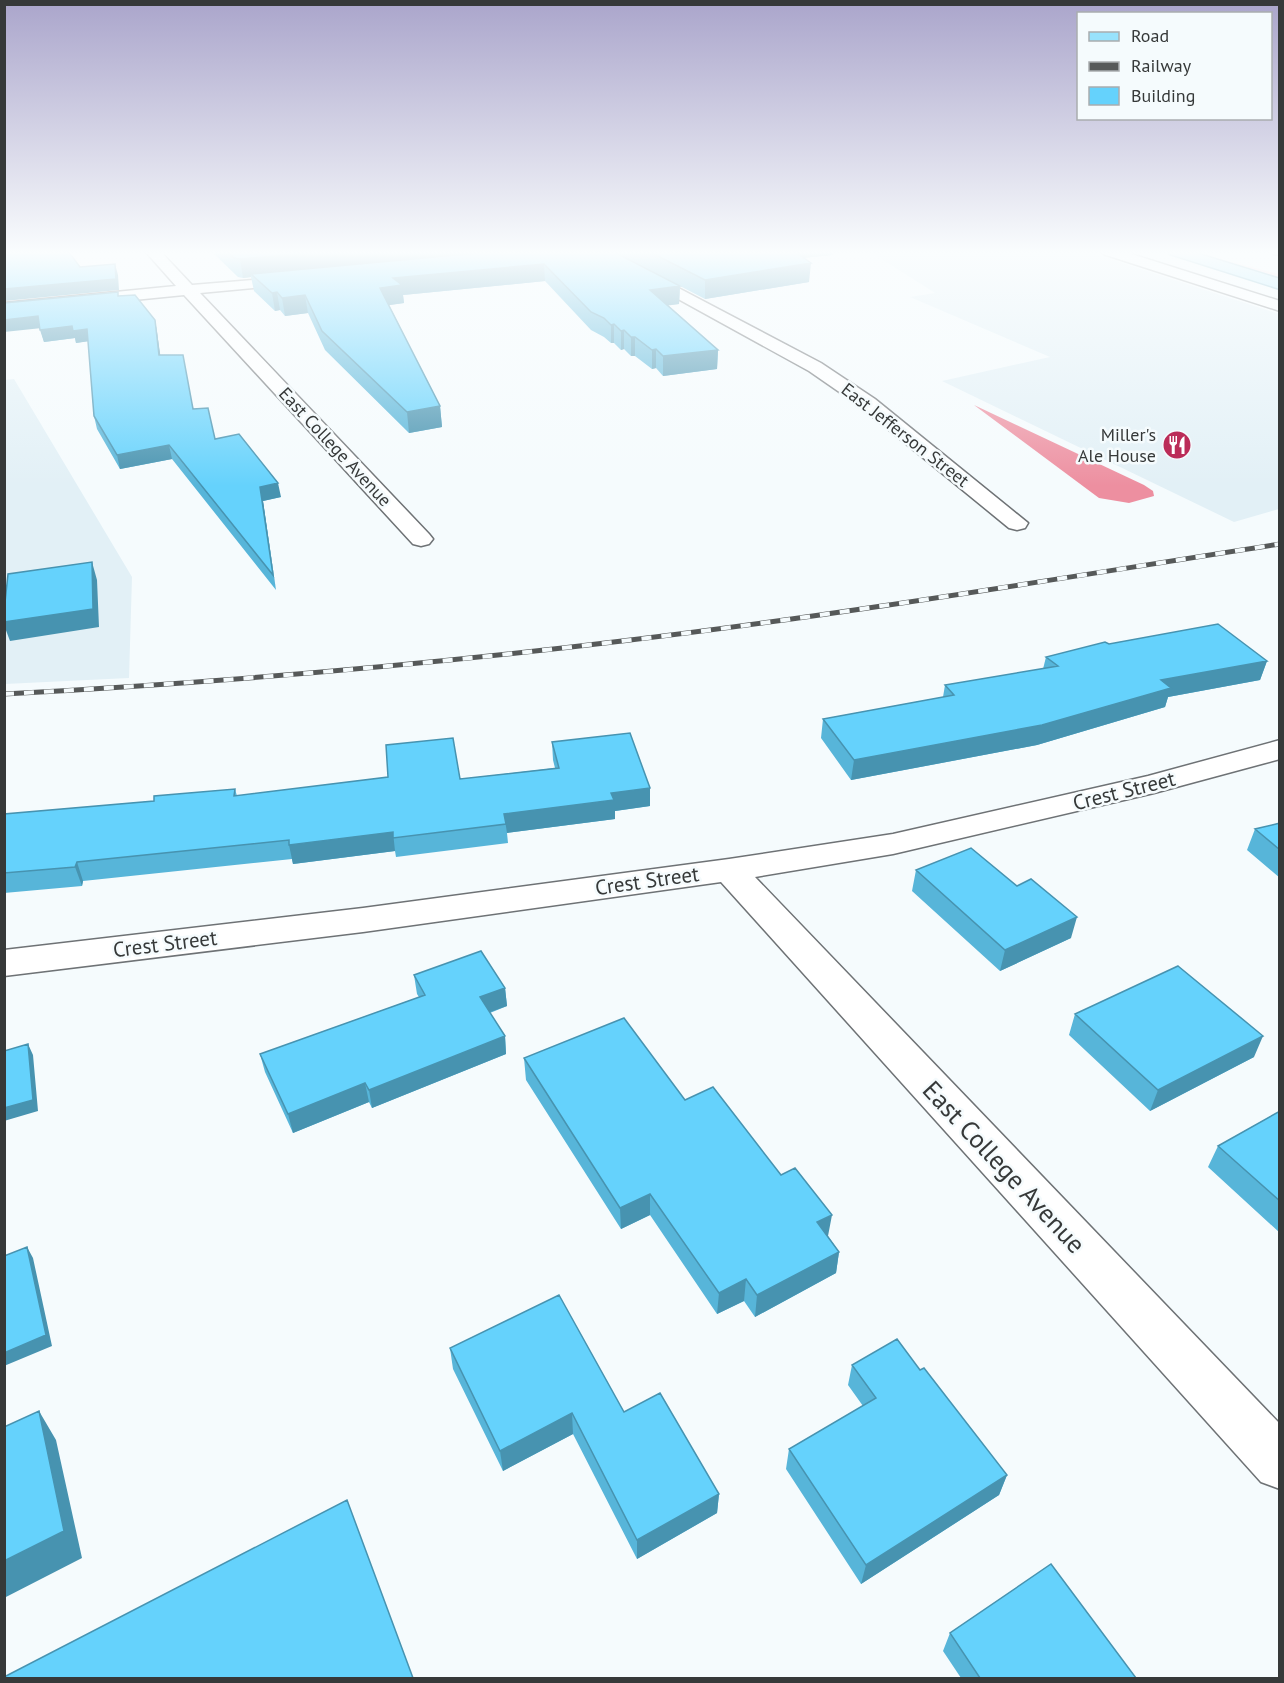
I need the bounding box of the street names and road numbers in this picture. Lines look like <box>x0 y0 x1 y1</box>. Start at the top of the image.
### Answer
street label: East Jefferson Street <box>837 378 974 492</box>
street label: East College Avenue <box>274 382 397 511</box>
street label: Crest Street <box>1070 765 1178 816</box>
street label: Crest Street <box>593 860 701 901</box>
street label: Crest Street <box>111 924 219 963</box>
street label: East College Avenue <box>916 1073 1093 1260</box>

